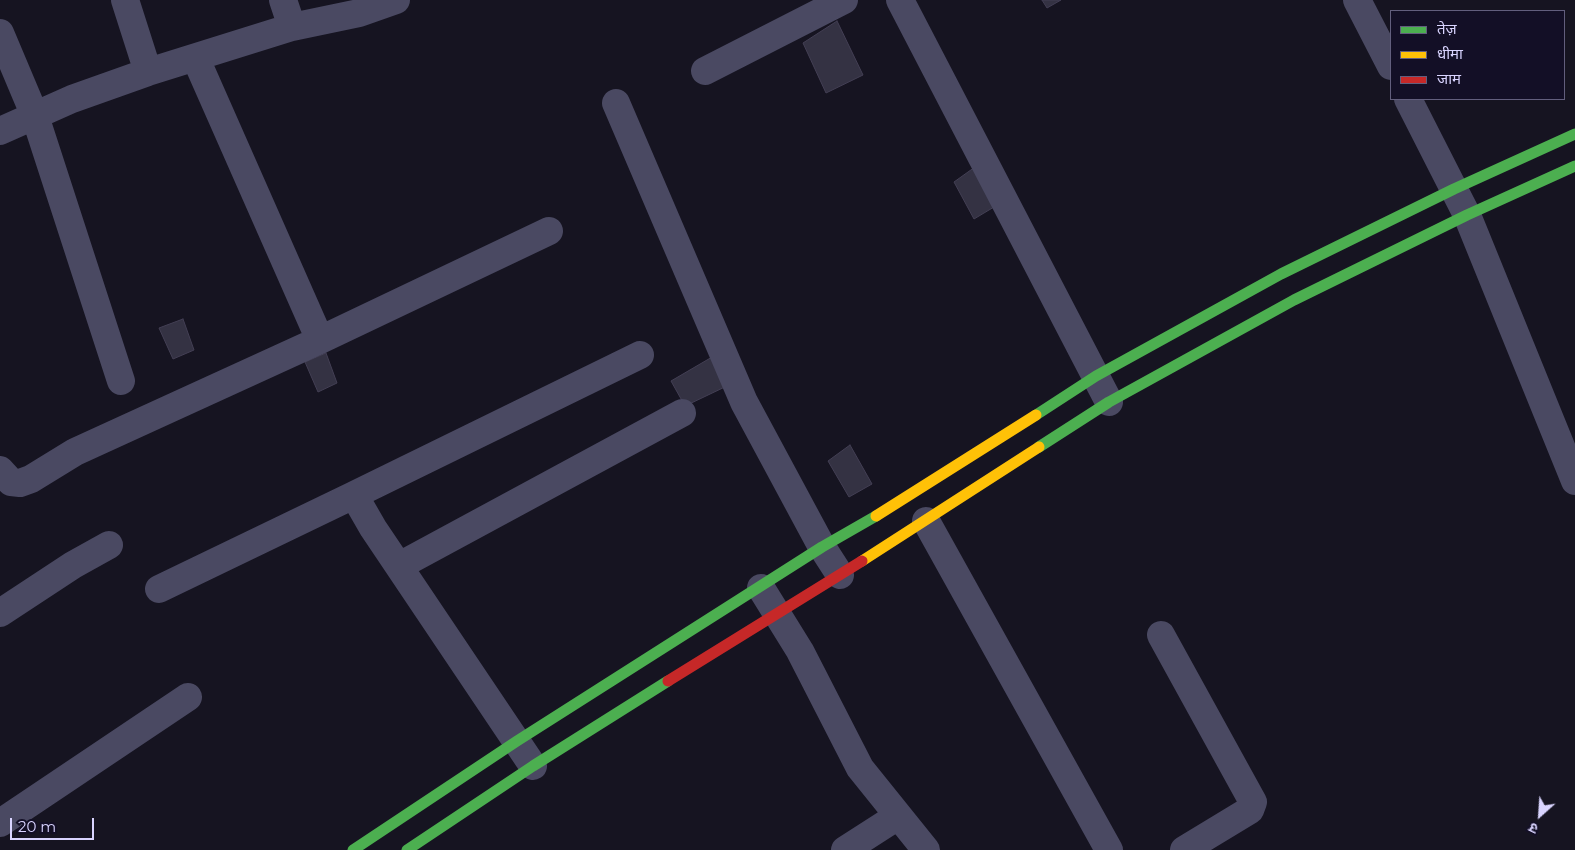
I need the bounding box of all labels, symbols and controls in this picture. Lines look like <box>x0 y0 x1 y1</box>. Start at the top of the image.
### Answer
legend <box>1390 10 1565 100</box>
text: तेज़ <box>1437 19 1457 38</box>
text: धीमा <box>1437 44 1463 63</box>
text: जाम <box>1437 69 1461 88</box>
north arrow <box>1515 790 1565 840</box>
scale bar <box>12 808 96 840</box>
text: 20 m <box>18 817 56 836</box>
text: उ <box>1526 819 1541 838</box>

